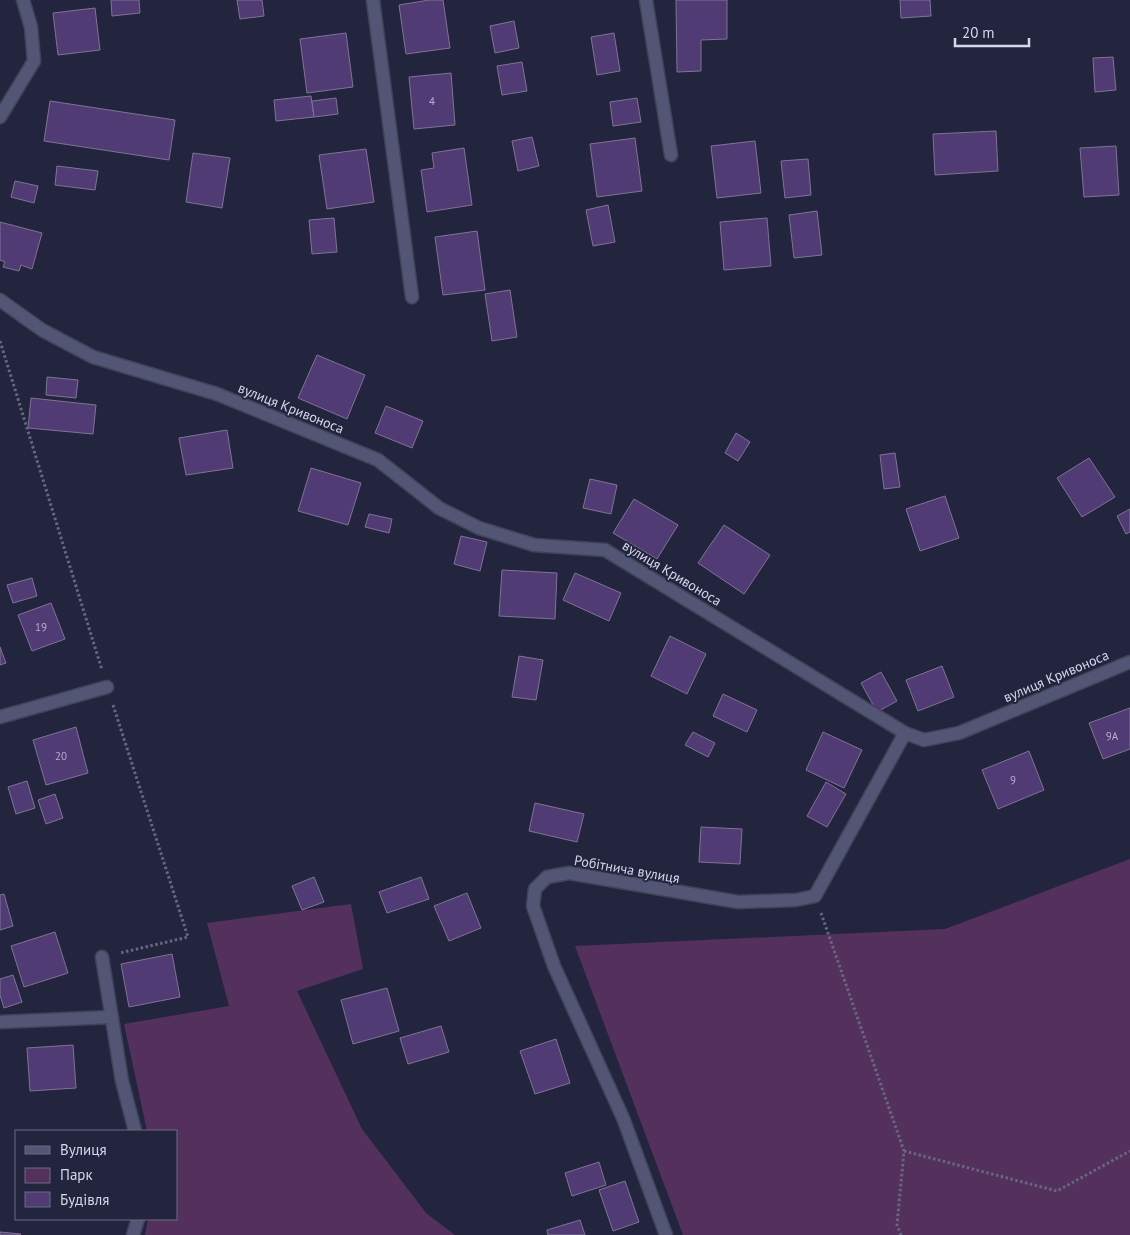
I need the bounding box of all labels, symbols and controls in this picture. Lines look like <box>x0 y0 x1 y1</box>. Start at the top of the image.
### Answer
scale bar <box>955 15 1029 47</box>
text: 20 m <box>962 23 995 42</box>
house number: 4 <box>429 94 435 108</box>
street label: вулиця Кривоноса <box>235 379 347 437</box>
street label: вулиця Кривоноса <box>619 536 725 610</box>
house number: 19 <box>35 620 47 634</box>
street label: вулиця Кривоноса <box>1001 646 1111 706</box>
house number: 9А <box>1106 729 1119 743</box>
house number: 20 <box>55 749 67 763</box>
house number: 9 <box>1010 773 1016 787</box>
street label: Робітнича вулиця <box>573 851 681 887</box>
legend <box>15 1130 178 1220</box>
text: Вулиця <box>60 1140 107 1159</box>
text: Парк <box>60 1165 93 1184</box>
text: Будівля <box>60 1190 109 1209</box>

